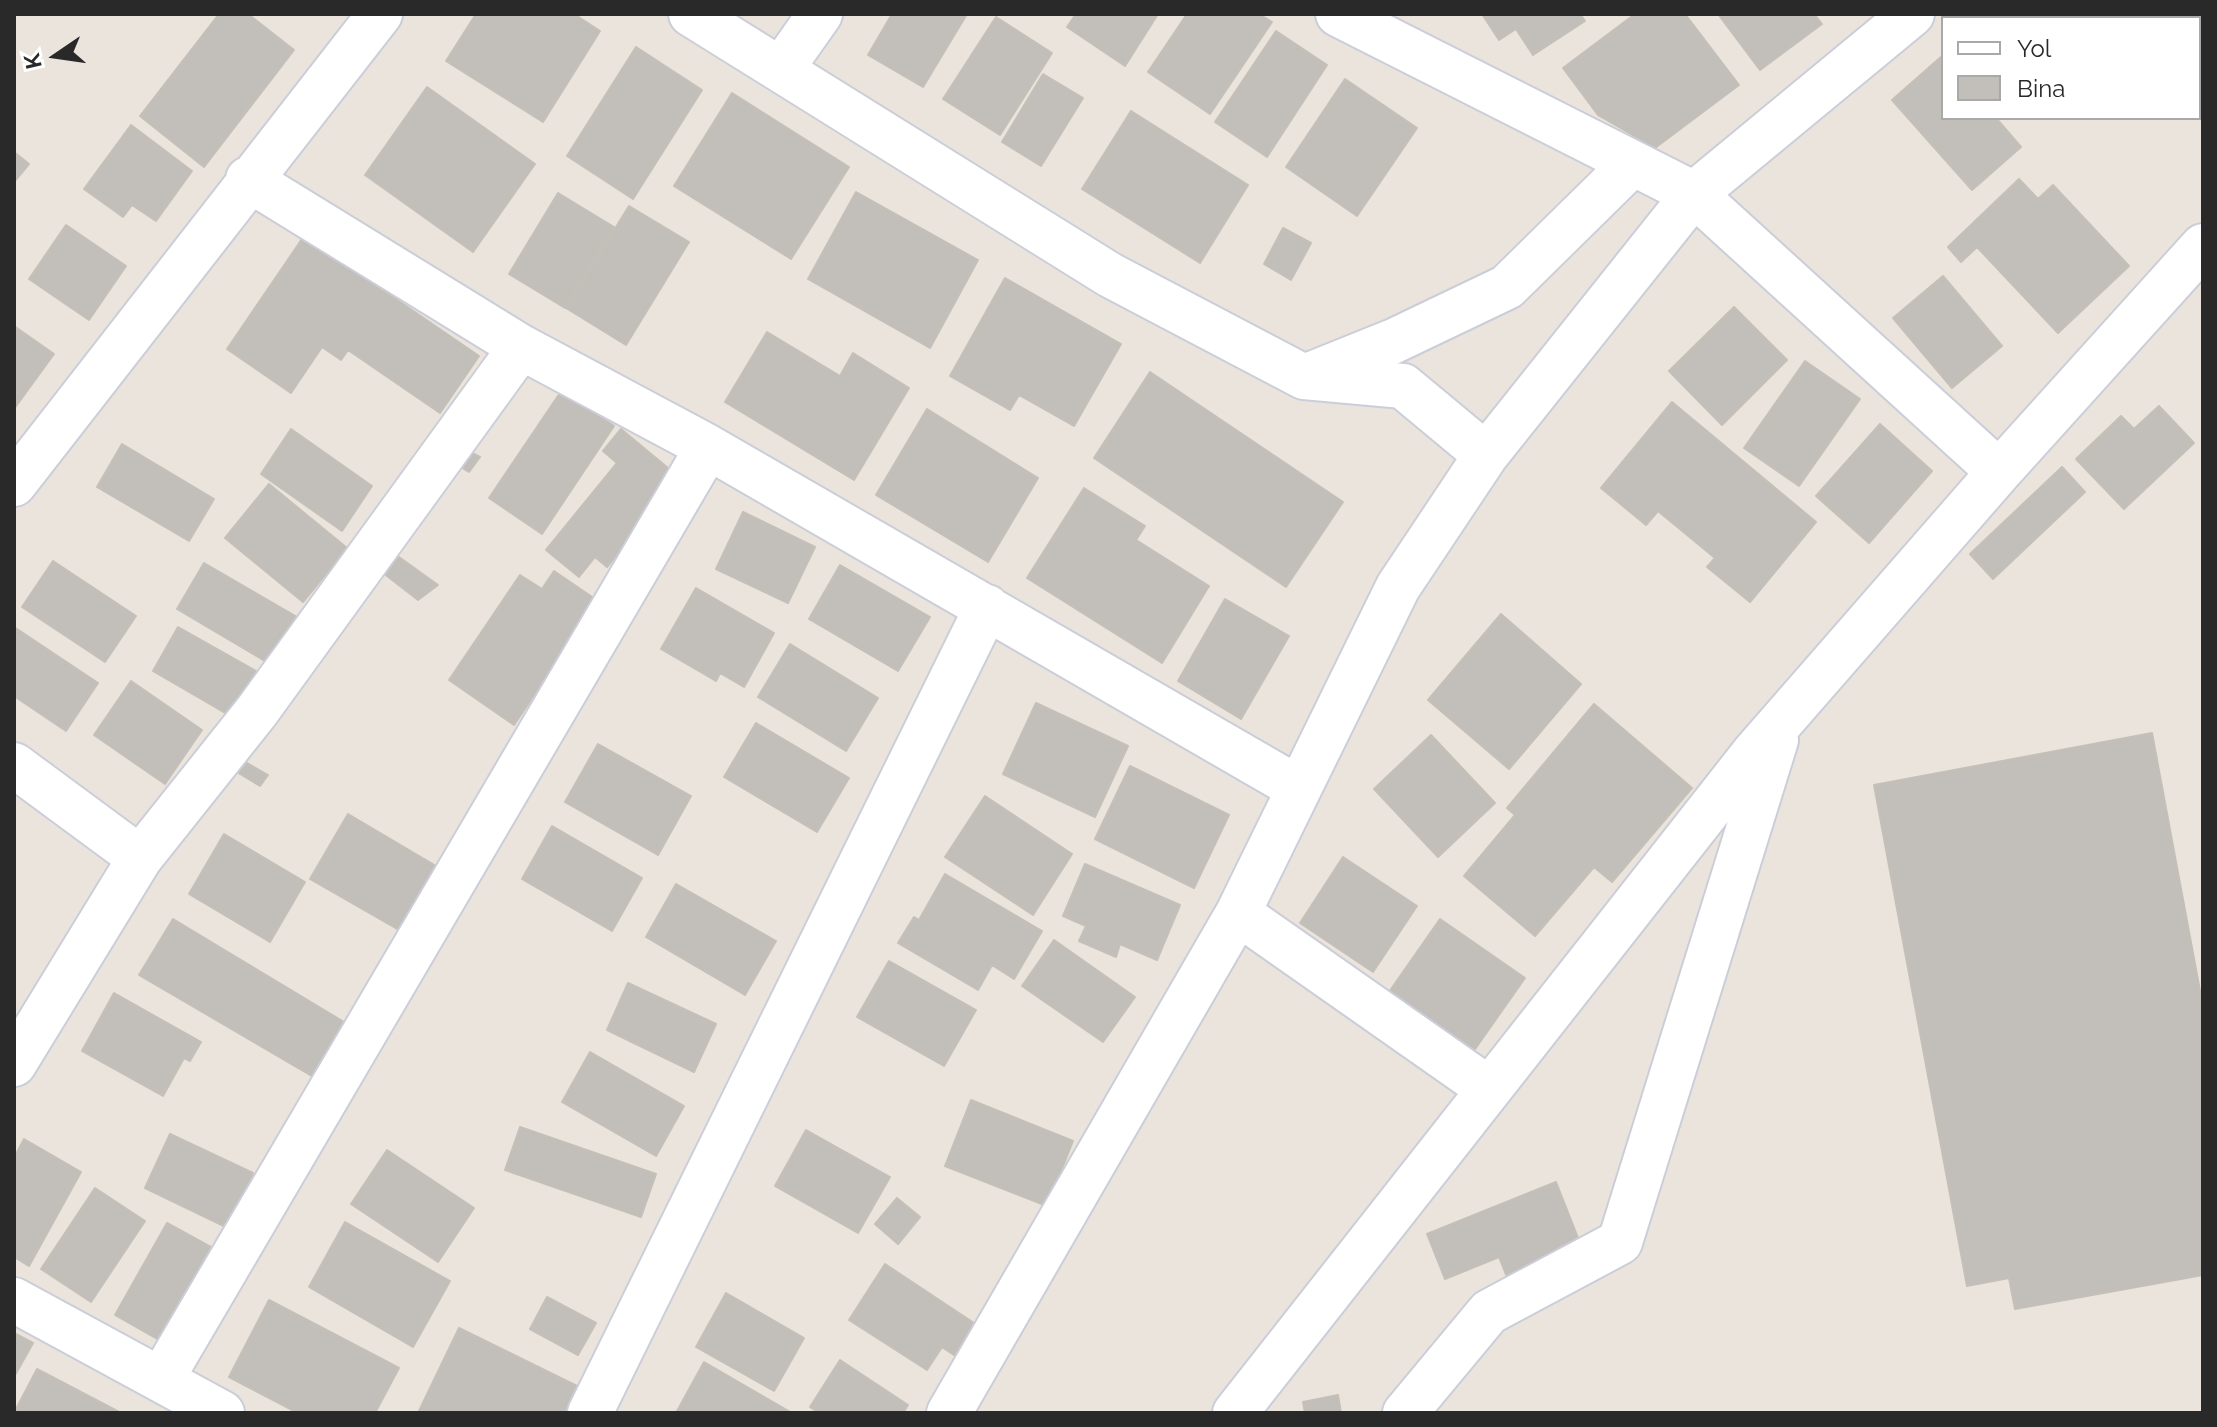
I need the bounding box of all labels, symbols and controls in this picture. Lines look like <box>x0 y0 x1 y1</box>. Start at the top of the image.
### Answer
north arrow <box>16 16 96 96</box>
legend <box>1941 16 2201 120</box>
text: Yol <box>2017 34 2051 63</box>
text: K <box>18 51 47 71</box>
text: Bina <box>2017 74 2065 103</box>

